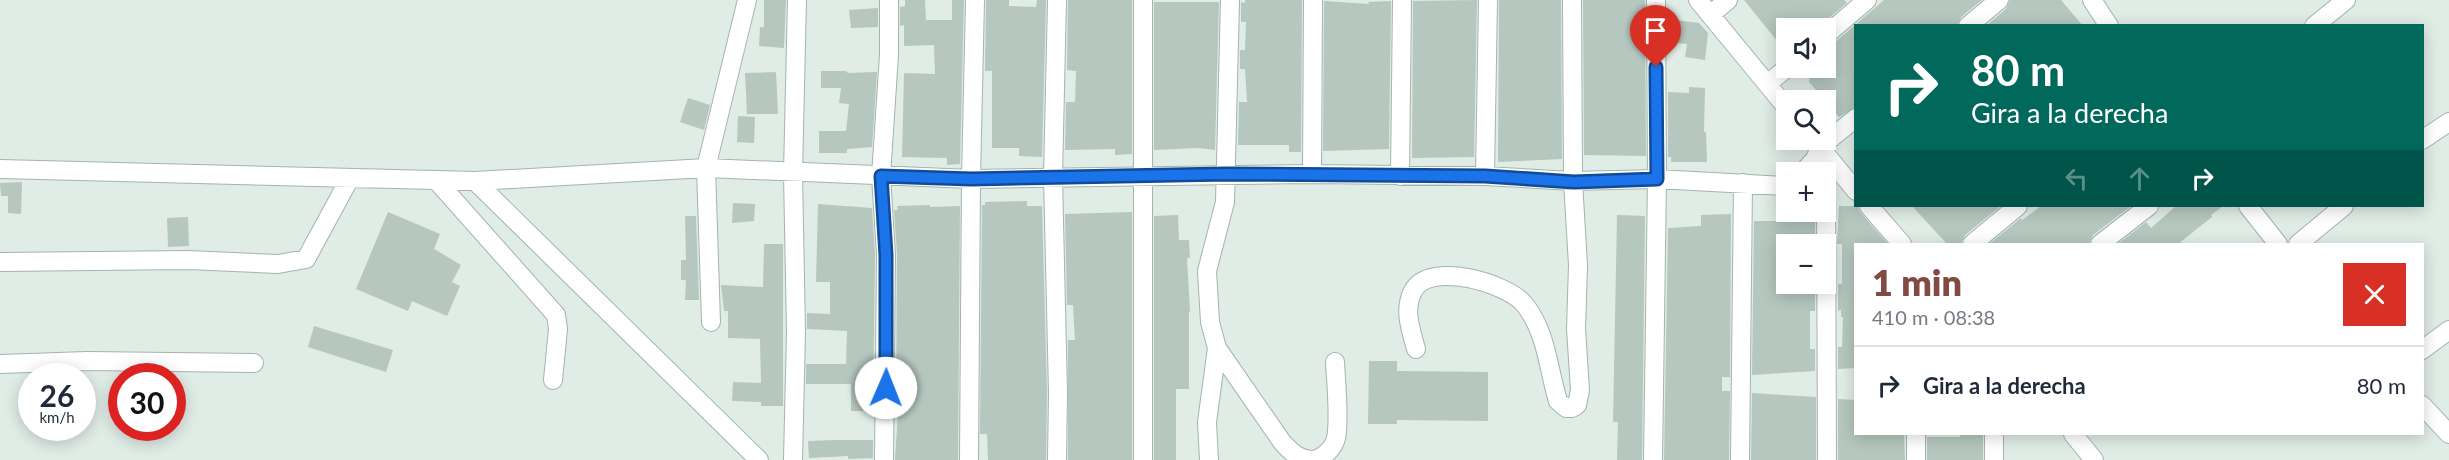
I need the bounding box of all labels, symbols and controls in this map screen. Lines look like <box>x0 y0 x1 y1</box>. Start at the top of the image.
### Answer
pin <box>1630 5 1681 67</box>
icon: arrive <box>1639 14 1672 47</box>
map controls <box>1776 18 1836 294</box>
button: sound <box>1776 18 1836 78</box>
text: 80 m <box>1971 45 2065 95</box>
icon: right <box>1872 48 1950 126</box>
button: search <box>1776 90 1836 150</box>
text: Gira a la derecha <box>1971 96 2168 129</box>
button: + <box>1776 162 1836 222</box>
icon: left <box>2060 162 2093 195</box>
icon: ahead <box>2123 162 2156 195</box>
icon: right <box>2186 162 2219 195</box>
button: − <box>1776 234 1836 294</box>
text: 1 min <box>1872 260 1962 304</box>
button: close <box>2343 263 2406 326</box>
text: 410 m · 08:38 <box>1872 305 1995 329</box>
position arrow <box>854 356 918 420</box>
speed limit sign: 30 <box>108 363 186 441</box>
icon: right <box>1872 369 1905 402</box>
text: Gira a la derecha <box>1923 372 2086 399</box>
text: 80 m <box>2357 372 2406 399</box>
text: 26 <box>40 377 74 413</box>
text: km/h <box>39 408 75 426</box>

